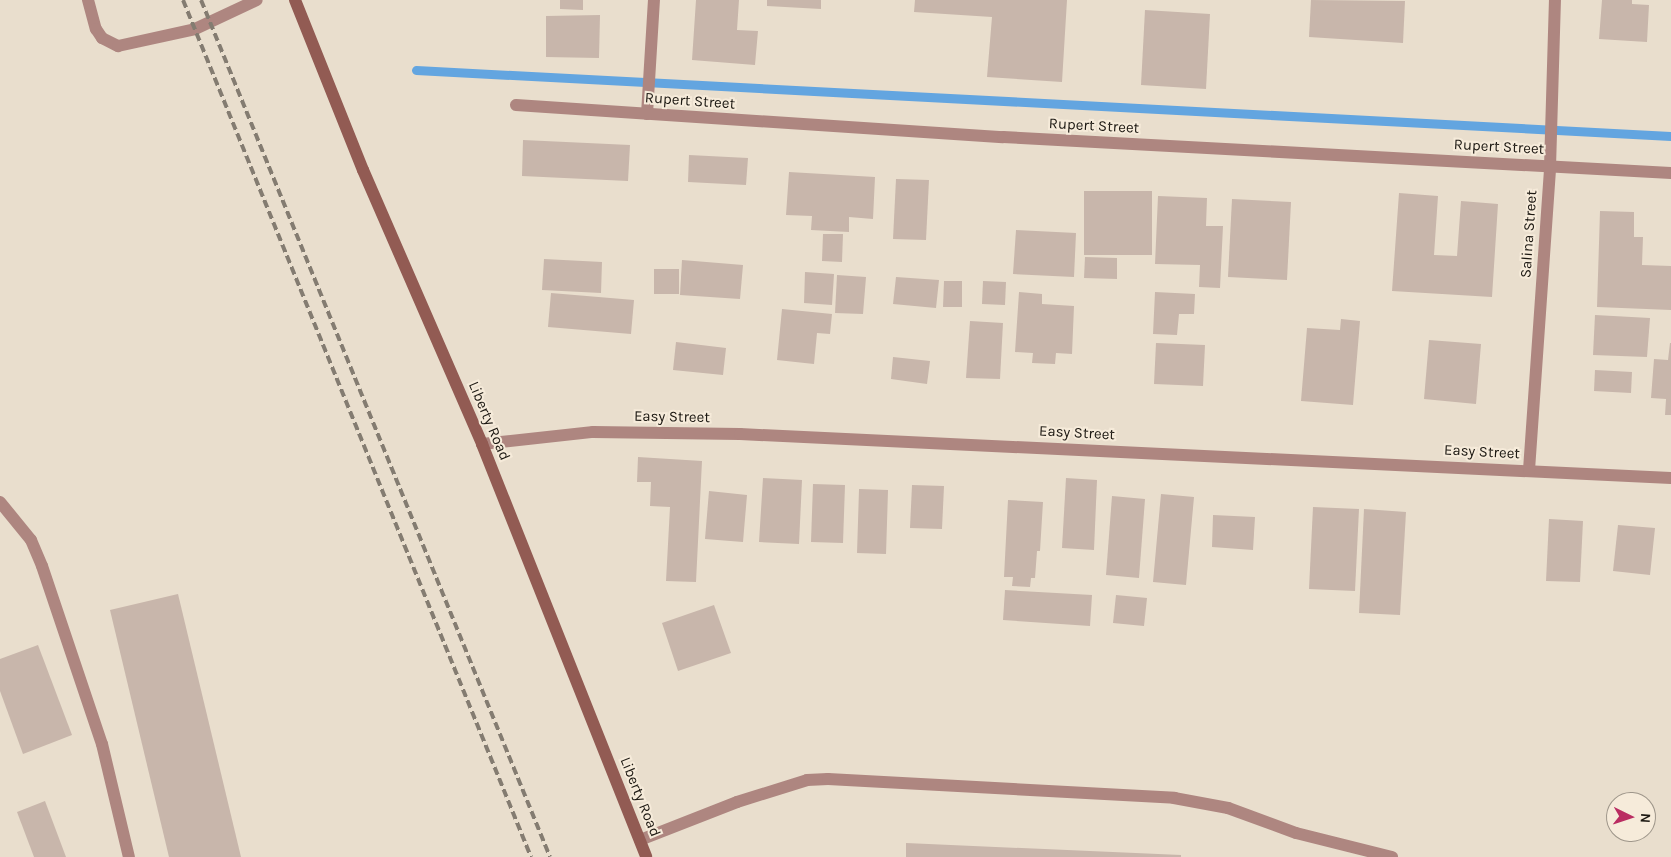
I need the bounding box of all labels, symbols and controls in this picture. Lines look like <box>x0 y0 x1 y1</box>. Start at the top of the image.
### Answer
street label: Rupert Street <box>644 89 736 113</box>
street label: Rupert Street <box>1048 115 1140 137</box>
street label: Rupert Street <box>1453 136 1545 158</box>
street label: Salina Street <box>1517 189 1541 279</box>
street label: Liberty Road <box>464 379 514 463</box>
street label: Easy Street <box>634 407 710 427</box>
street label: Easy Street <box>1039 422 1115 444</box>
street label: Easy Street <box>1444 441 1520 463</box>
street label: Liberty Road <box>616 755 664 839</box>
north arrow <box>1606 792 1656 842</box>
text: N <box>1637 812 1654 824</box>

